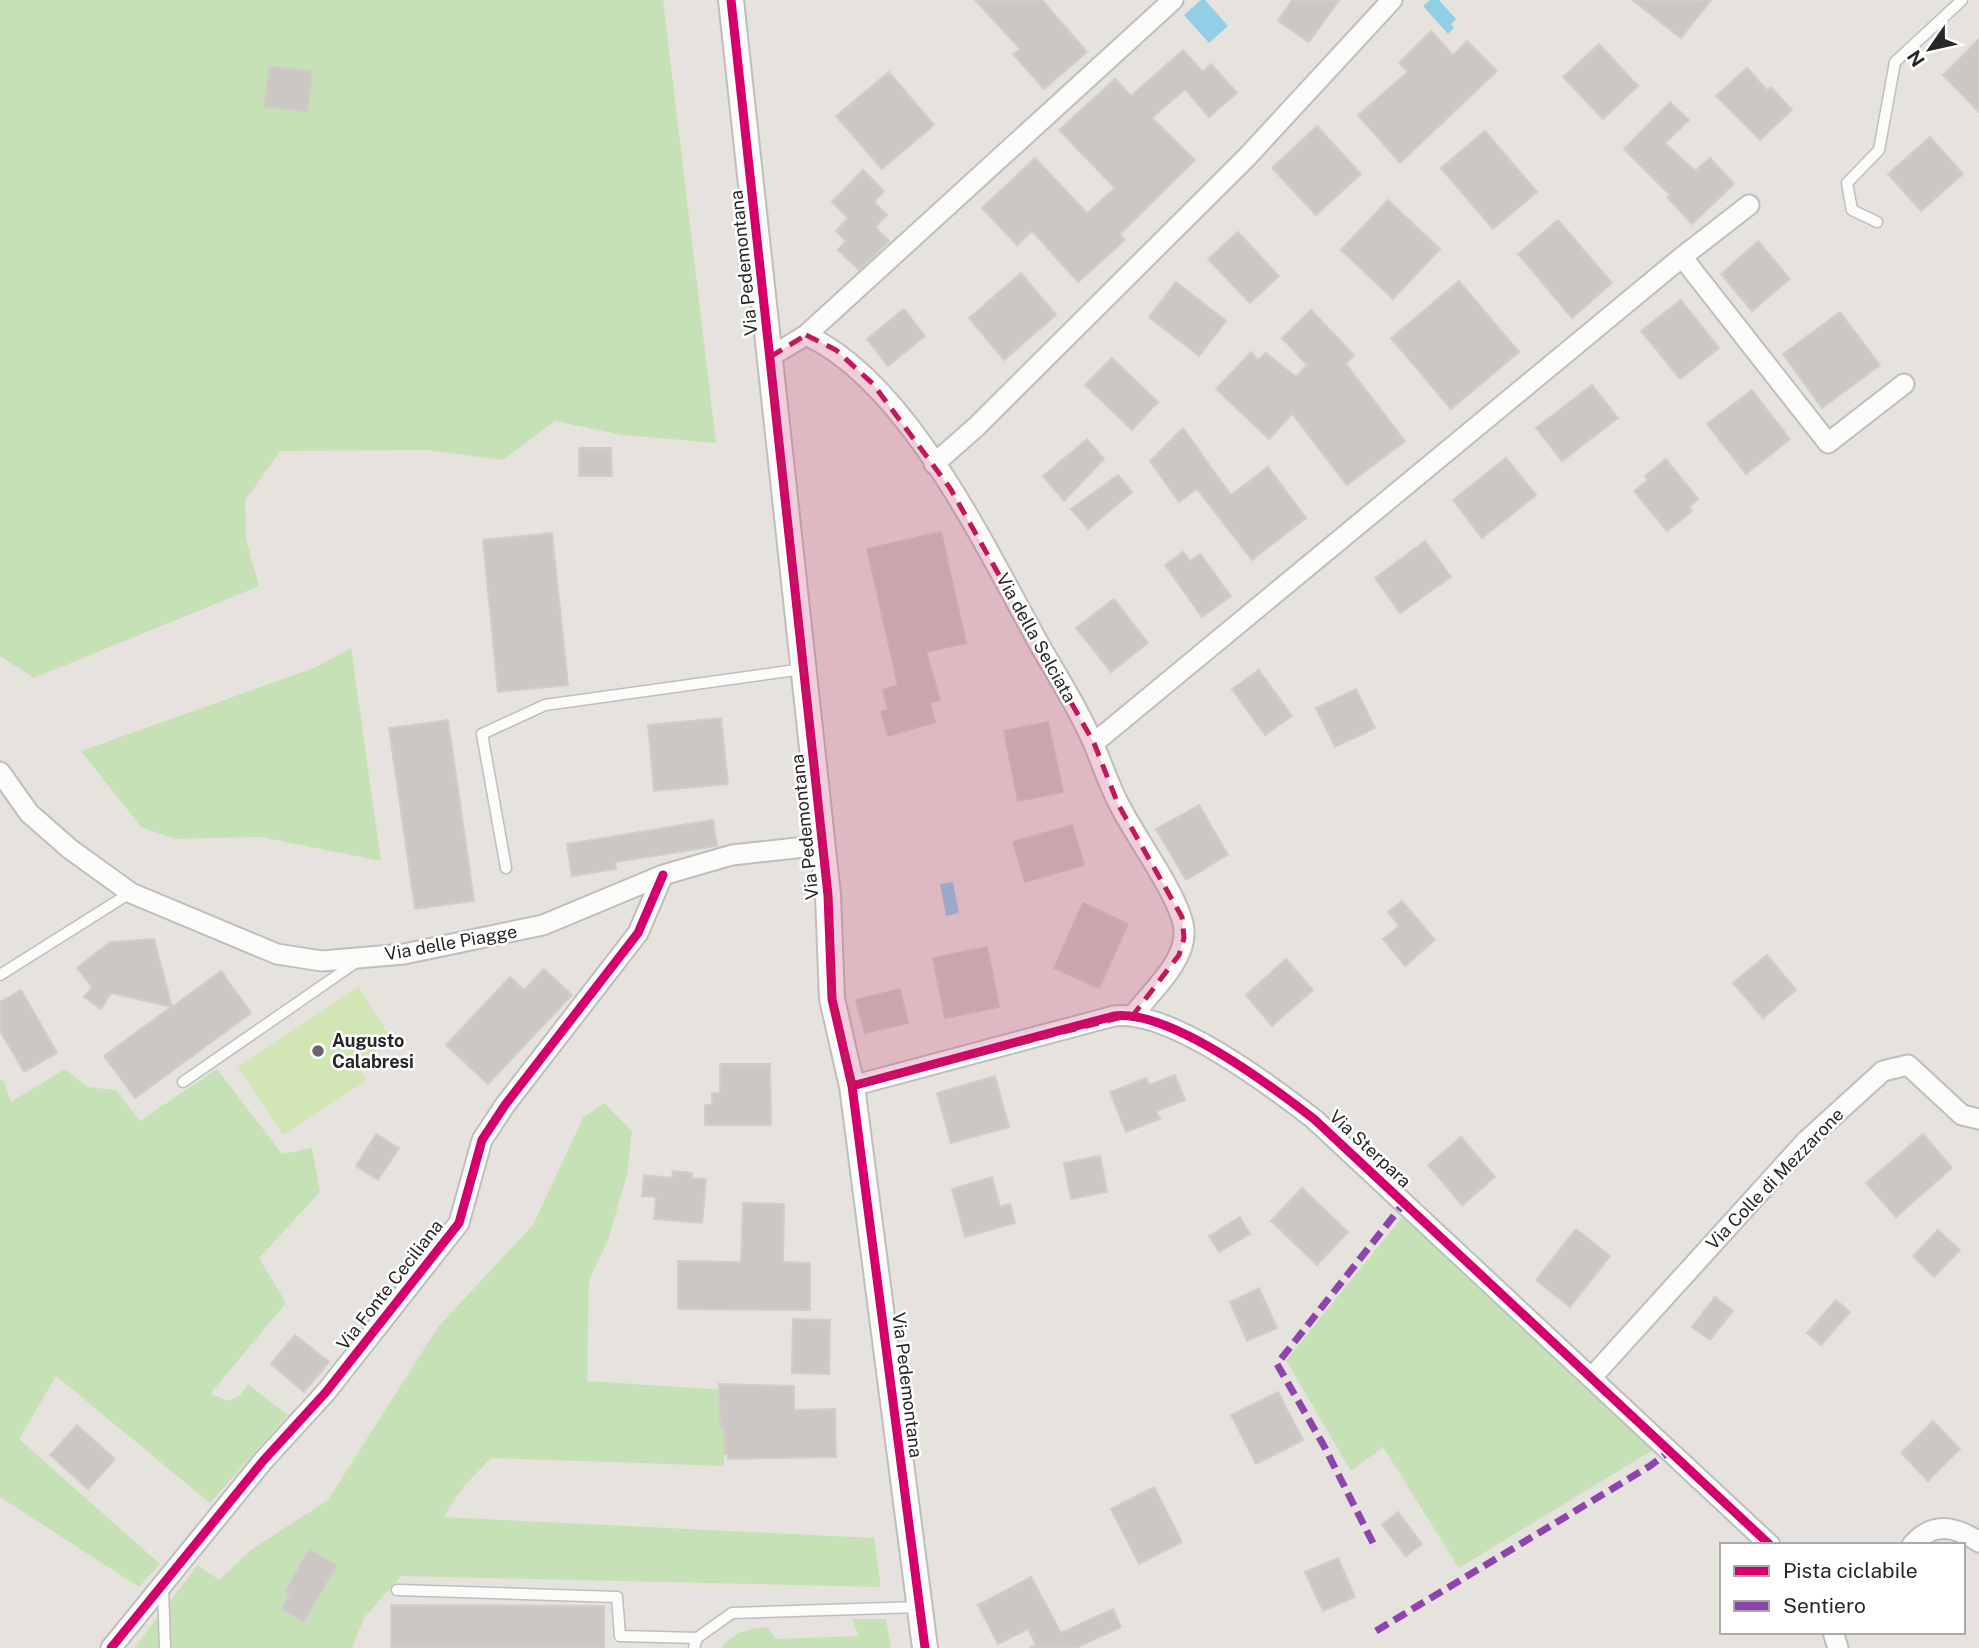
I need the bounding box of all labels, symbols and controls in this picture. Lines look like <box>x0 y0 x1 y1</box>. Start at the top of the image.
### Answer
north arrow <box>1895 14 1965 84</box>
text: N <box>1903 46 1929 71</box>
street label: Via Pedemontana <box>725 189 762 337</box>
street label: Via della Selciata <box>992 570 1081 706</box>
street label: Via Pedemontana <box>786 753 823 901</box>
street label: Via delle Piagge <box>383 921 519 964</box>
place label: Augusto Calabresi <box>332 1030 414 1072</box>
marker: Augusto Calabresi <box>310 1043 326 1059</box>
street label: Via Colle di Mezzarone <box>1702 1104 1848 1254</box>
street label: Via Sterpara <box>1325 1106 1415 1192</box>
street label: Via Fonte Ceciliana <box>332 1215 447 1354</box>
street label: Via Pedemontana <box>888 1311 927 1459</box>
legend <box>1720 1543 1965 1634</box>
text: Pista ciclabile <box>1783 1558 1918 1583</box>
text: Sentiero <box>1783 1593 1866 1618</box>

